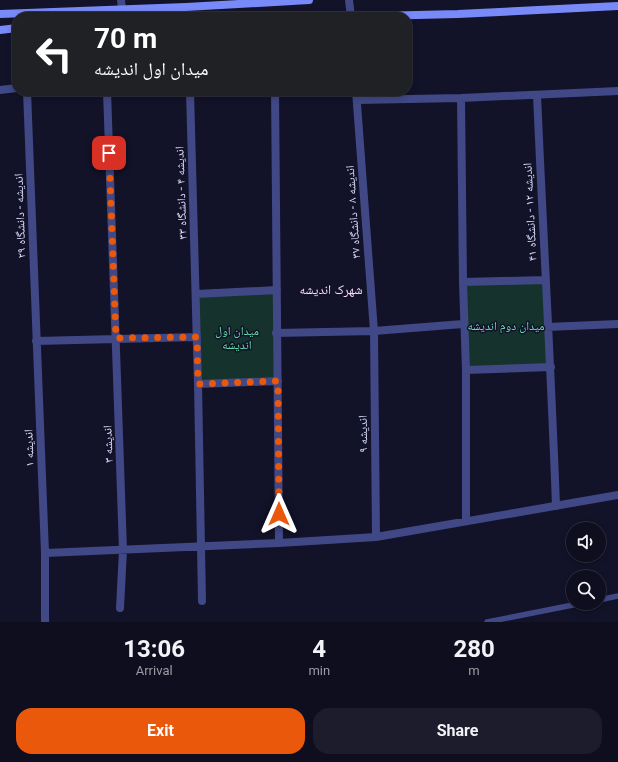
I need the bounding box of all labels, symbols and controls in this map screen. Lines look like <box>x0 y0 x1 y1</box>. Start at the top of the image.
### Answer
text: 70 m <box>94 22 157 55</box>
icon: left <box>28 28 80 80</box>
text: میدان اول اندیشه <box>94 58 208 79</box>
pin <box>92 136 126 170</box>
icon: arrive <box>98 142 120 164</box>
street label: اندیشه ۴ - دانشگاه ۳۳ <box>172 146 190 240</box>
street label: اندیشه ۱۲ - دانشگاه ۴۱ <box>520 162 540 262</box>
street label: اندیشه ۸ - دانشگاه ۳۷ <box>343 165 363 259</box>
street label: اندیشه - دانشگاه ۲۹ <box>12 173 29 259</box>
district label: شهرک اندیشه <box>299 282 363 298</box>
park label: میدان دوم اندیشه <box>467 319 545 334</box>
park label: میدان اول اندیشه <box>215 324 259 352</box>
street label: اندیشه ۹ <box>356 415 371 453</box>
street label: اندیشه ۳ <box>100 425 116 463</box>
street label: اندیشه ۱ <box>21 429 37 467</box>
position arrow <box>258 493 300 535</box>
map controls <box>566 522 606 610</box>
button: sound <box>566 522 606 562</box>
button: search <box>566 570 606 610</box>
text: 13:06 <box>123 635 185 663</box>
text: 4 <box>312 635 326 663</box>
text: 280 <box>453 635 495 663</box>
text: Arrival <box>136 663 173 678</box>
text: min <box>308 663 330 678</box>
text: m <box>468 663 480 678</box>
button: Exit <box>16 708 305 754</box>
button: Share <box>313 708 602 754</box>

